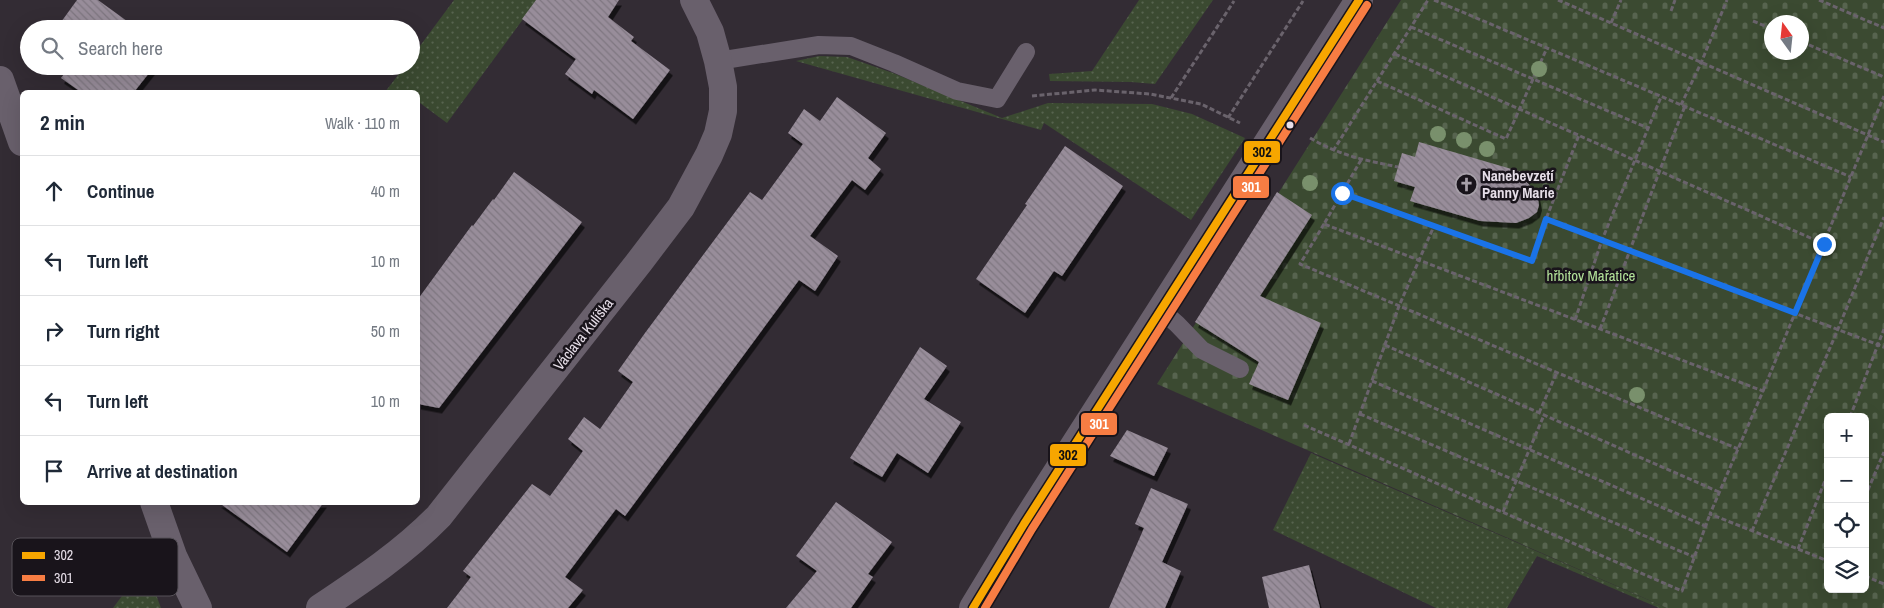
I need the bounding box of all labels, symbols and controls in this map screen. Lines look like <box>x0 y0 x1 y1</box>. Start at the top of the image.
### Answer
north arrow <box>1764 15 1809 60</box>
search box <box>20 20 420 75</box>
icon: search <box>38 34 66 62</box>
text: Search here <box>78 35 163 61</box>
text: 2 min <box>40 108 85 137</box>
text: Walk · 110 m <box>325 112 400 134</box>
unlabelled marker <box>1285 120 1295 130</box>
line badge: 302 <box>1243 140 1281 164</box>
text: 302 <box>1252 143 1272 161</box>
place label: Nanebevzetí Panny Marie <box>1482 165 1555 203</box>
church icon: Nanebevzetí Panny Marie <box>1454 172 1478 196</box>
line badge: 301 <box>1232 175 1270 199</box>
icon: ahead <box>40 177 68 205</box>
text: Continue <box>87 178 155 204</box>
text: 301 <box>1241 178 1261 196</box>
text: 40 m <box>371 180 400 202</box>
route start <box>1331 182 1354 205</box>
route end <box>1813 233 1836 256</box>
icon: left <box>40 247 68 275</box>
text: Turn left <box>87 248 148 274</box>
text: 10 m <box>371 250 400 272</box>
park label: hřbitov Mařatice <box>1547 265 1636 286</box>
street label: Václava Kulíška <box>548 293 618 375</box>
icon: right <box>40 317 68 345</box>
text: Turn right <box>87 318 159 344</box>
text: 50 m <box>371 320 400 342</box>
icon: left <box>40 387 68 415</box>
text: Turn left <box>87 388 148 414</box>
text: 10 m <box>371 390 400 412</box>
line badge: 301 <box>1080 412 1118 436</box>
map controls <box>1824 413 1869 593</box>
button: + <box>1824 413 1869 458</box>
text: 301 <box>1089 415 1109 433</box>
line badge: 302 <box>1049 443 1087 467</box>
text: 302 <box>1058 446 1078 464</box>
icon: arrive <box>40 457 68 485</box>
text: Arrive at destination <box>87 458 238 484</box>
button: − <box>1824 458 1869 503</box>
button: locate <box>1824 503 1869 548</box>
legend <box>12 538 178 596</box>
text: 302 <box>54 546 73 564</box>
button: layers <box>1824 548 1869 593</box>
text: 301 <box>54 569 74 587</box>

